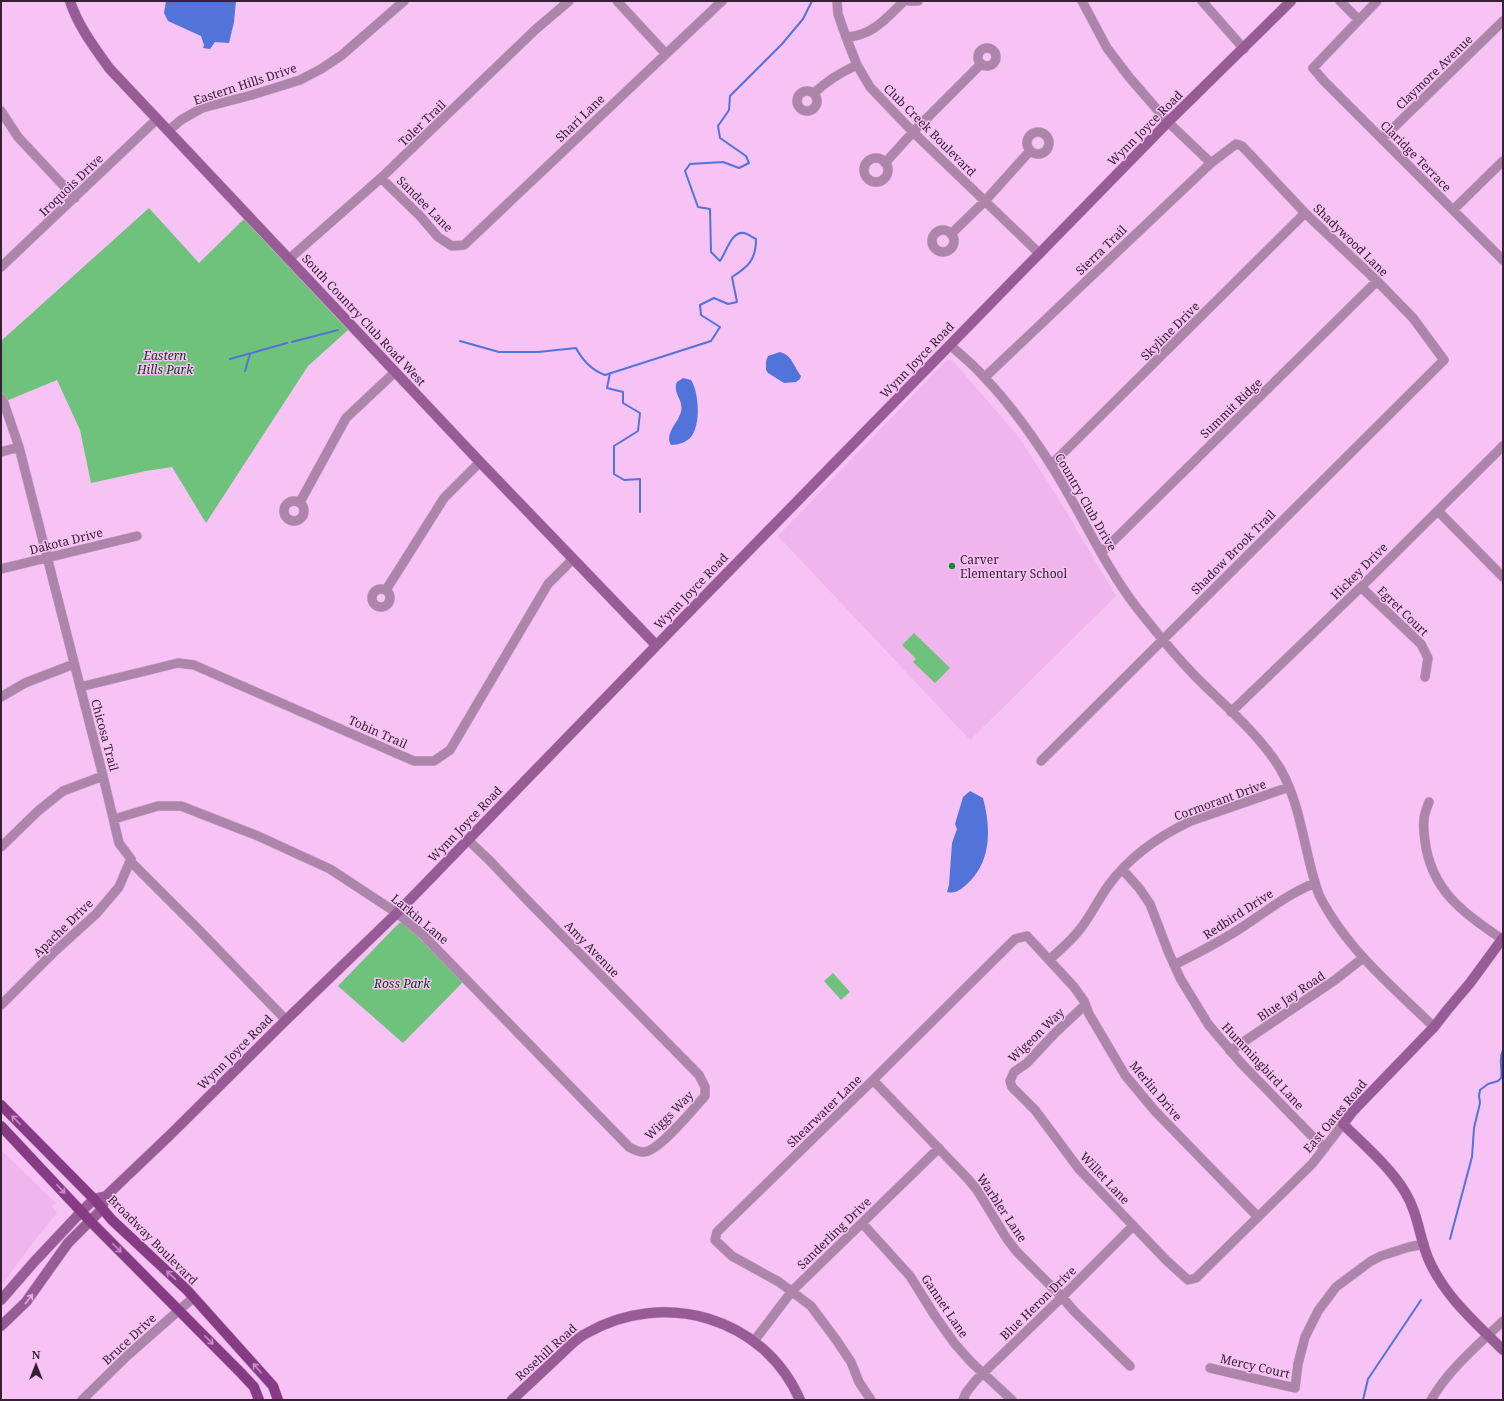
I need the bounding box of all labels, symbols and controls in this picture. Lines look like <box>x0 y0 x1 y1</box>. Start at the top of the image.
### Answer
street label: Claymore Avenue <box>1392 31 1476 113</box>
street label: Eastern Hills Drive <box>191 59 299 109</box>
street label: Club Creek Boulevard <box>880 80 980 180</box>
street label: Wynn Joyce Road <box>1104 86 1187 169</box>
street label: Shari Lane <box>552 90 608 146</box>
street label: Toler Trail <box>395 96 450 150</box>
street label: Claridge Terrace <box>1377 117 1455 195</box>
street label: Iroquois Drive <box>35 150 107 220</box>
street label: Sandee Lane <box>393 172 457 236</box>
street label: Shadywood Lane <box>1310 200 1392 280</box>
street label: Sierra Trail <box>1072 221 1130 279</box>
street label: South Country Club Road West <box>298 250 430 390</box>
street label: Skyline Drive <box>1137 298 1203 364</box>
street label: Wynn Joyce Road <box>876 318 958 402</box>
park label: Eastern Hills Park <box>136 347 194 378</box>
street label: Summit Ridge <box>1196 374 1266 442</box>
street label: Country Club Drive <box>1051 450 1121 554</box>
street label: Shadow Brook Trail <box>1187 506 1279 598</box>
street label: Dakota Drive <box>28 524 104 558</box>
street label: Hickey Drive <box>1327 539 1391 603</box>
street label: Wynn Joyce Road <box>650 549 732 633</box>
place label: Carver Elementary School <box>960 551 1068 582</box>
marker: Carver Elementary School <box>947 561 957 571</box>
street label: Egret Court <box>1374 582 1432 640</box>
street label: Chicosa Trail <box>87 697 123 773</box>
street label: Tobin Trail <box>346 711 410 753</box>
street label: Cormorant Drive <box>1171 775 1269 825</box>
street label: Wynn Joyce Road <box>424 782 506 866</box>
street label: Redbird Drive <box>1200 885 1276 943</box>
street label: Larkin Lane <box>388 890 452 948</box>
street label: Apache Drive <box>29 895 97 961</box>
street label: Amy Avenue <box>561 917 623 981</box>
street label: Blue Jay Road <box>1254 967 1329 1025</box>
park label: Ross Park <box>373 975 431 992</box>
street label: Wigeon Way <box>1004 1004 1068 1066</box>
street label: Wynn Joyce Road <box>194 1010 277 1093</box>
street label: Hummingbird Lane <box>1218 1019 1308 1113</box>
street label: Merlin Drive <box>1126 1057 1186 1125</box>
street label: Shearwater Lane <box>783 1071 865 1151</box>
street label: East Oates Road <box>1299 1075 1371 1156</box>
street label: Wiggs Way <box>641 1087 697 1143</box>
one-way arrow <box>11 1115 21 1125</box>
street label: Willet Lane <box>1076 1148 1134 1208</box>
street label: Warbler Lane <box>973 1171 1031 1245</box>
one-way arrow <box>56 1184 66 1194</box>
street label: Broadway Boulevard <box>104 1191 202 1289</box>
street label: Sanderling Drive <box>793 1193 875 1273</box>
one-way arrow <box>112 1243 122 1253</box>
street label: Blue Heron Drive <box>996 1262 1080 1344</box>
one-way arrow <box>166 1270 176 1280</box>
street label: Gannet Lane <box>918 1271 972 1341</box>
one-way arrow <box>24 1293 33 1304</box>
street label: Bruce Drive <box>98 1310 160 1368</box>
street label: Rosehill Road <box>511 1319 581 1384</box>
one-way arrow <box>204 1335 214 1345</box>
north arrow <box>16 1345 56 1385</box>
text: N <box>32 1347 41 1362</box>
street label: Mercy Court <box>1219 1350 1291 1382</box>
one-way arrow <box>252 1363 261 1373</box>

